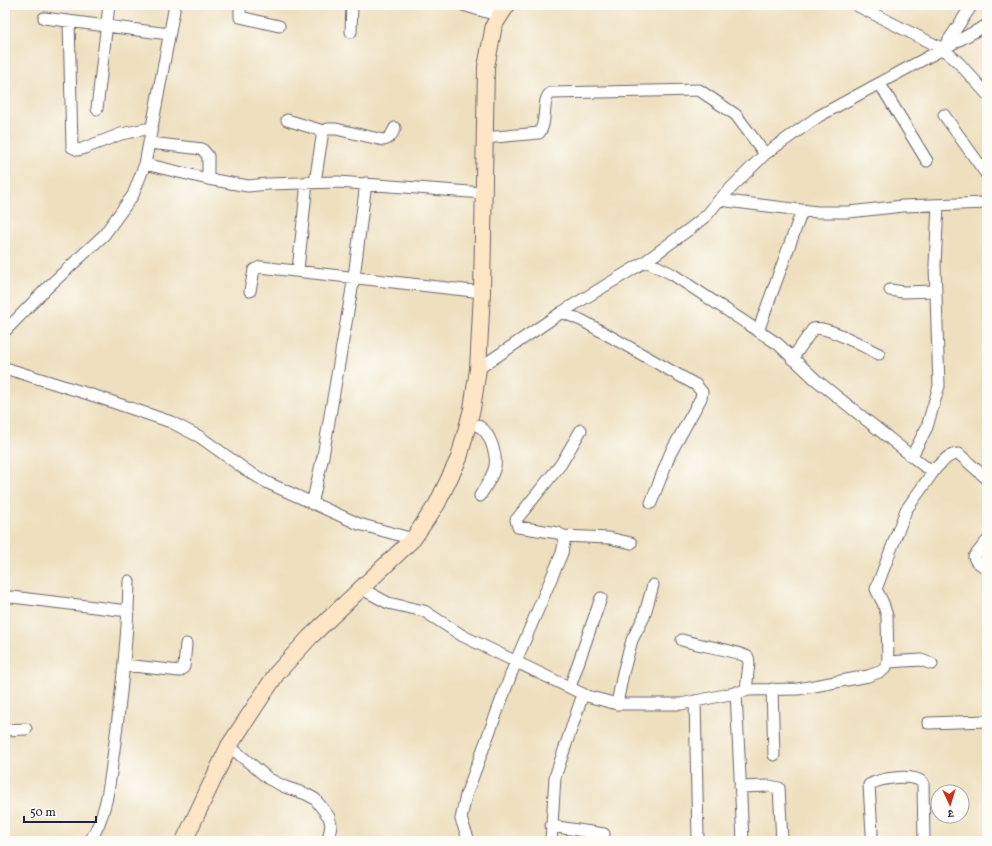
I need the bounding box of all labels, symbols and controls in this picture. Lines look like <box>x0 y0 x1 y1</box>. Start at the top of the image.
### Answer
north arrow <box>930 784 970 824</box>
scale bar <box>24 798 96 824</box>
text: 50 m <box>30 805 56 821</box>
text: उ <box>946 805 955 820</box>

